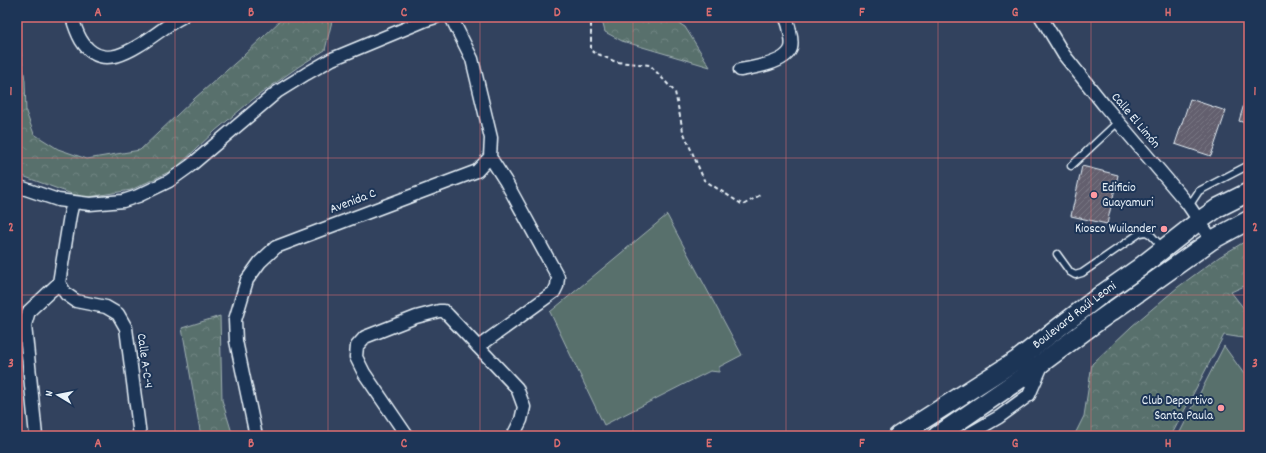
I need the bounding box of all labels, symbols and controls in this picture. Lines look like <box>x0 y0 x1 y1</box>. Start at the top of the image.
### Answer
text: A <box>94 4 102 23</box>
text: B <box>248 4 254 23</box>
text: C <box>401 4 408 23</box>
text: D <box>554 4 561 23</box>
text: E <box>706 4 713 23</box>
text: F <box>859 4 865 23</box>
text: G <box>1012 4 1019 23</box>
text: H <box>1165 4 1172 23</box>
text: 1 <box>10 83 13 102</box>
text: 1 <box>1254 83 1257 102</box>
street label: Calle El Limón <box>1106 89 1164 153</box>
place label: Edificio Guayamuri <box>1102 179 1154 213</box>
street label: Avenida C <box>327 184 379 220</box>
marker: Edificio Guayamuri <box>1089 190 1099 200</box>
text: 2 <box>8 219 14 238</box>
text: 2 <box>1252 219 1258 238</box>
place label: Kiosco Wuilander <box>1075 220 1156 239</box>
marker: Kiosco Wuilander <box>1159 224 1169 234</box>
street label: Boulevard Raúl Leoni <box>1029 277 1121 354</box>
street label: Calle A-C-4 <box>131 332 157 390</box>
text: 3 <box>8 355 14 374</box>
text: 3 <box>1252 355 1258 374</box>
north arrow <box>38 375 78 415</box>
text: N <box>42 389 59 398</box>
place label: Club Deportivo Santa Paula <box>1142 392 1214 426</box>
marker: Club Deportivo Santa Paula <box>1216 403 1226 413</box>
text: A <box>94 435 102 453</box>
text: B <box>248 435 254 453</box>
text: C <box>401 435 408 453</box>
text: D <box>554 435 561 453</box>
text: E <box>706 435 713 453</box>
text: F <box>859 435 865 453</box>
text: G <box>1012 435 1019 453</box>
text: H <box>1165 435 1172 453</box>

